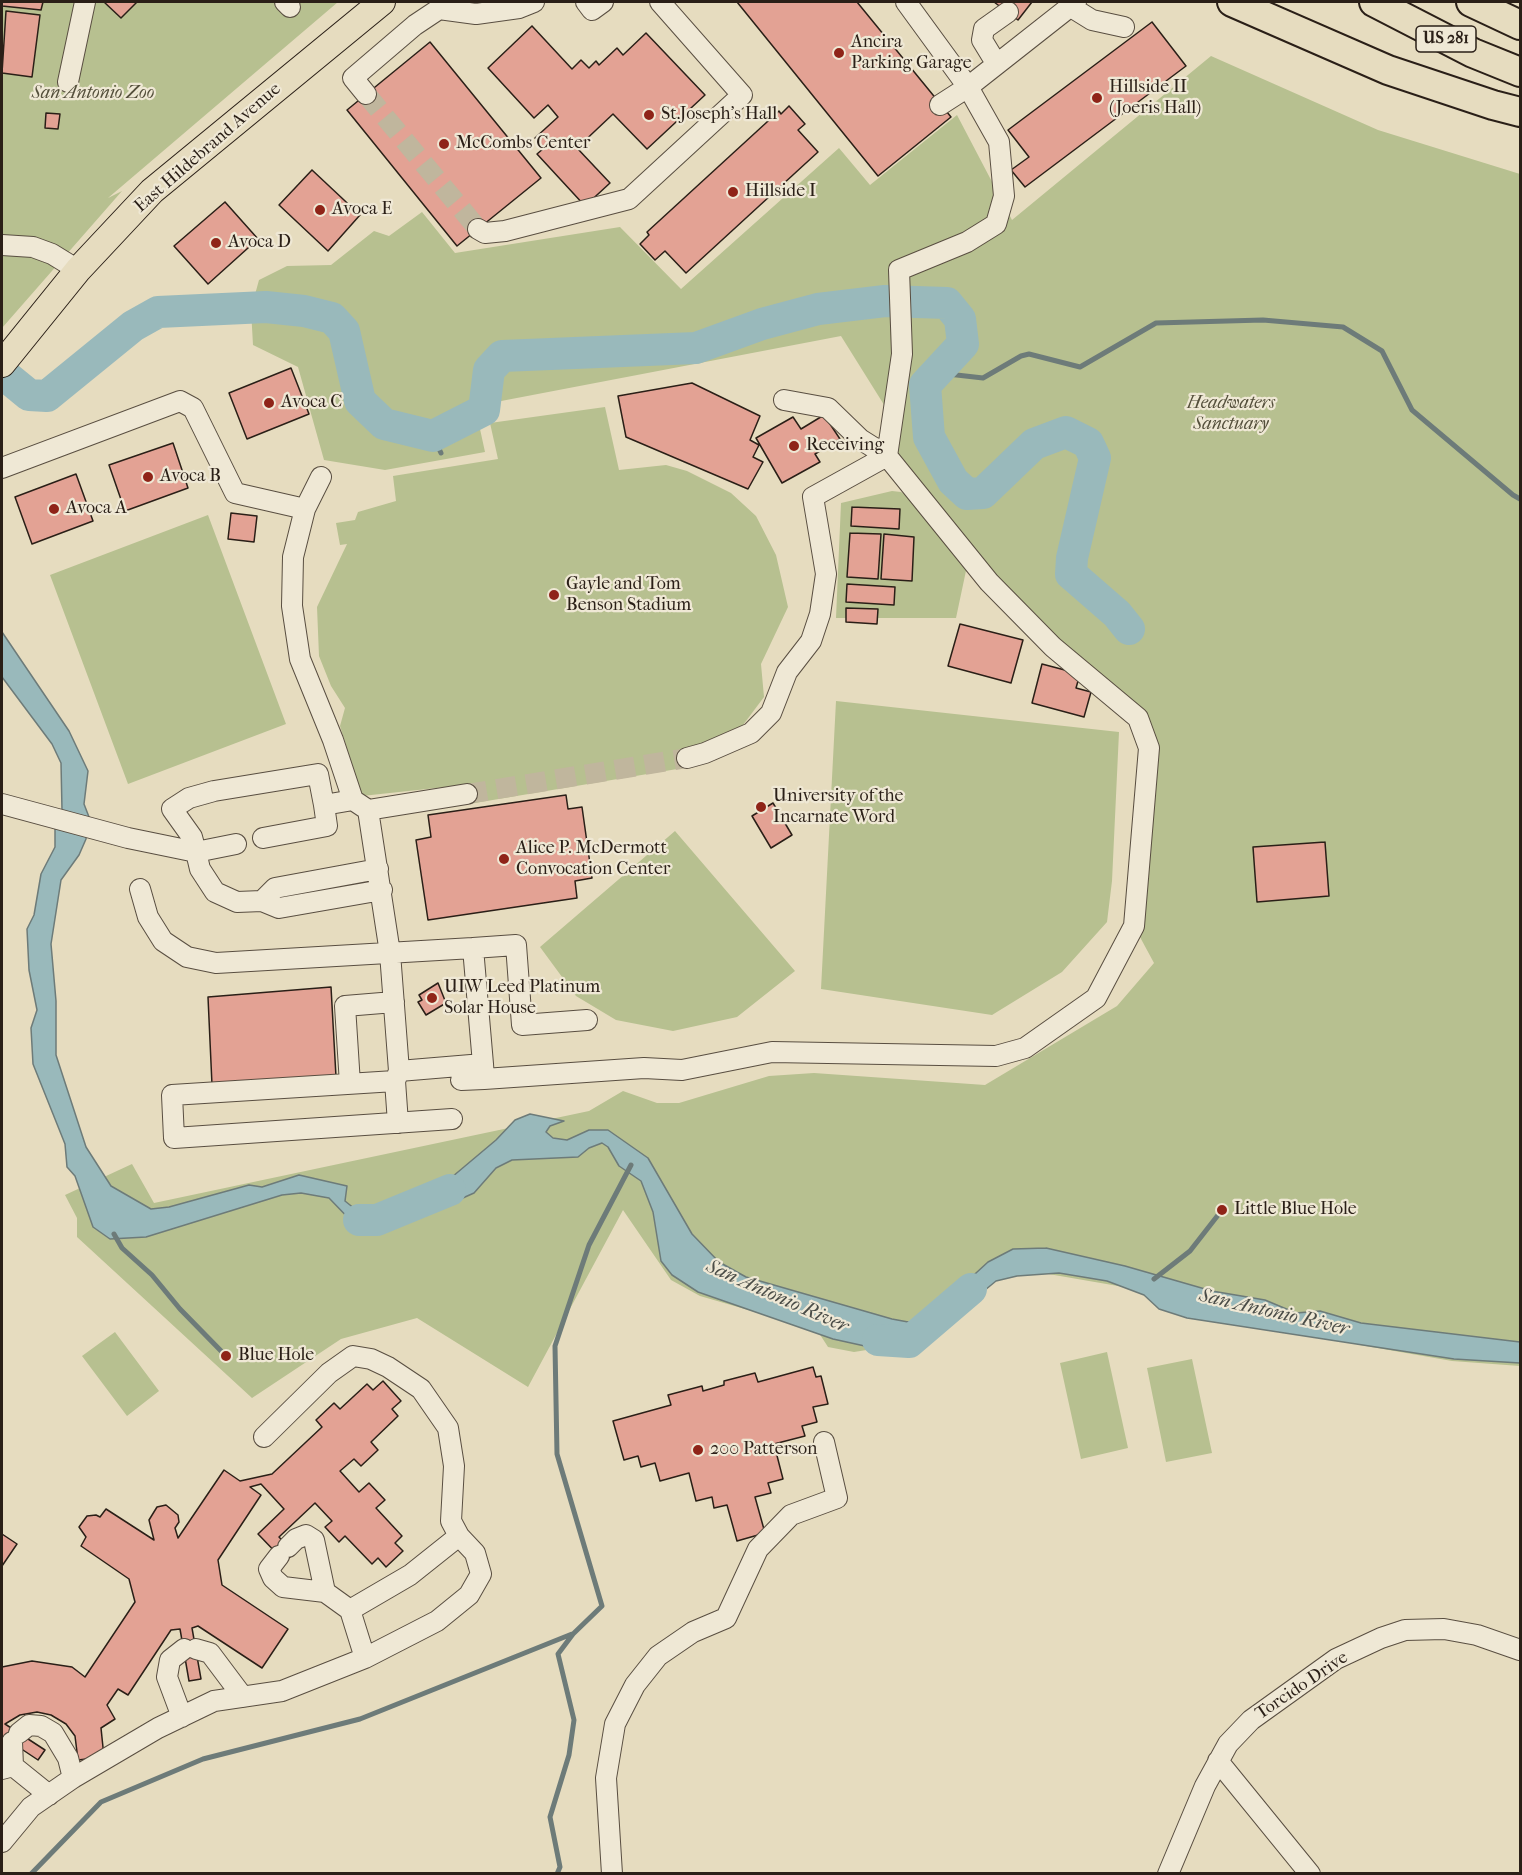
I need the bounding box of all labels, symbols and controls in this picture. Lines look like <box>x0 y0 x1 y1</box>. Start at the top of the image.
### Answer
road number: US 281 <box>1416 26 1476 52</box>
place label: Ancira Parking Garage <box>851 32 972 74</box>
marker: Ancira Parking Garage <box>832 46 846 60</box>
place label: Hillside II (Joeris Hall) <box>1109 77 1201 119</box>
street label: East Hildebrand Avenue <box>130 79 286 217</box>
park label: San Antonio Zoo <box>32 83 154 105</box>
marker: Hillside II (Joeris Hall) <box>1090 91 1104 105</box>
place label: St.Joseph's Hall <box>661 104 777 126</box>
marker: St.Joseph's Hall <box>642 108 656 122</box>
place label: McCombs Center <box>456 133 591 155</box>
marker: McCombs Center <box>437 137 451 151</box>
place label: Hillside I <box>745 181 816 203</box>
marker: Hillside I <box>726 185 740 199</box>
place label: Avoca E <box>332 199 392 221</box>
marker: Avoca E <box>313 203 327 217</box>
place label: Avoca D <box>228 232 291 254</box>
marker: Avoca D <box>209 236 223 250</box>
place label: Avoca C <box>281 392 342 414</box>
park label: Headwaters Sanctuary <box>1187 393 1275 436</box>
marker: Avoca C <box>262 396 276 410</box>
place label: Receiving <box>806 435 884 457</box>
marker: Receiving <box>787 439 801 453</box>
place label: Avoca B <box>160 466 221 488</box>
marker: Avoca B <box>141 470 155 484</box>
place label: Avoca A <box>66 498 127 520</box>
marker: Avoca A <box>47 502 61 516</box>
place label: Gayle and Tom Benson Stadium <box>566 574 691 616</box>
marker: Gayle and Tom Benson Stadium <box>547 588 561 602</box>
place label: University of the Incarnate Word <box>773 786 904 828</box>
marker: University of the Incarnate Word <box>754 800 768 814</box>
place label: Alice P. McDermott Convocation Center <box>516 838 671 880</box>
marker: Alice P. McDermott Convocation Center <box>497 852 511 866</box>
place label: UIW Leed Platinum Solar House <box>444 977 600 1020</box>
marker: UIW Leed Platinum Solar House <box>425 991 439 1005</box>
place label: Little Blue Hole <box>1234 1199 1357 1221</box>
marker: Little Blue Hole <box>1215 1203 1229 1217</box>
water label: San Antonio River <box>702 1255 852 1339</box>
water label: San Antonio River <box>1197 1284 1351 1342</box>
place label: Blue Hole <box>238 1345 314 1367</box>
marker: Blue Hole <box>219 1349 233 1363</box>
place label: 200 Patterson <box>710 1439 817 1461</box>
marker: 200 Patterson <box>691 1443 705 1457</box>
street label: Torcido Drive <box>1252 1647 1352 1725</box>

